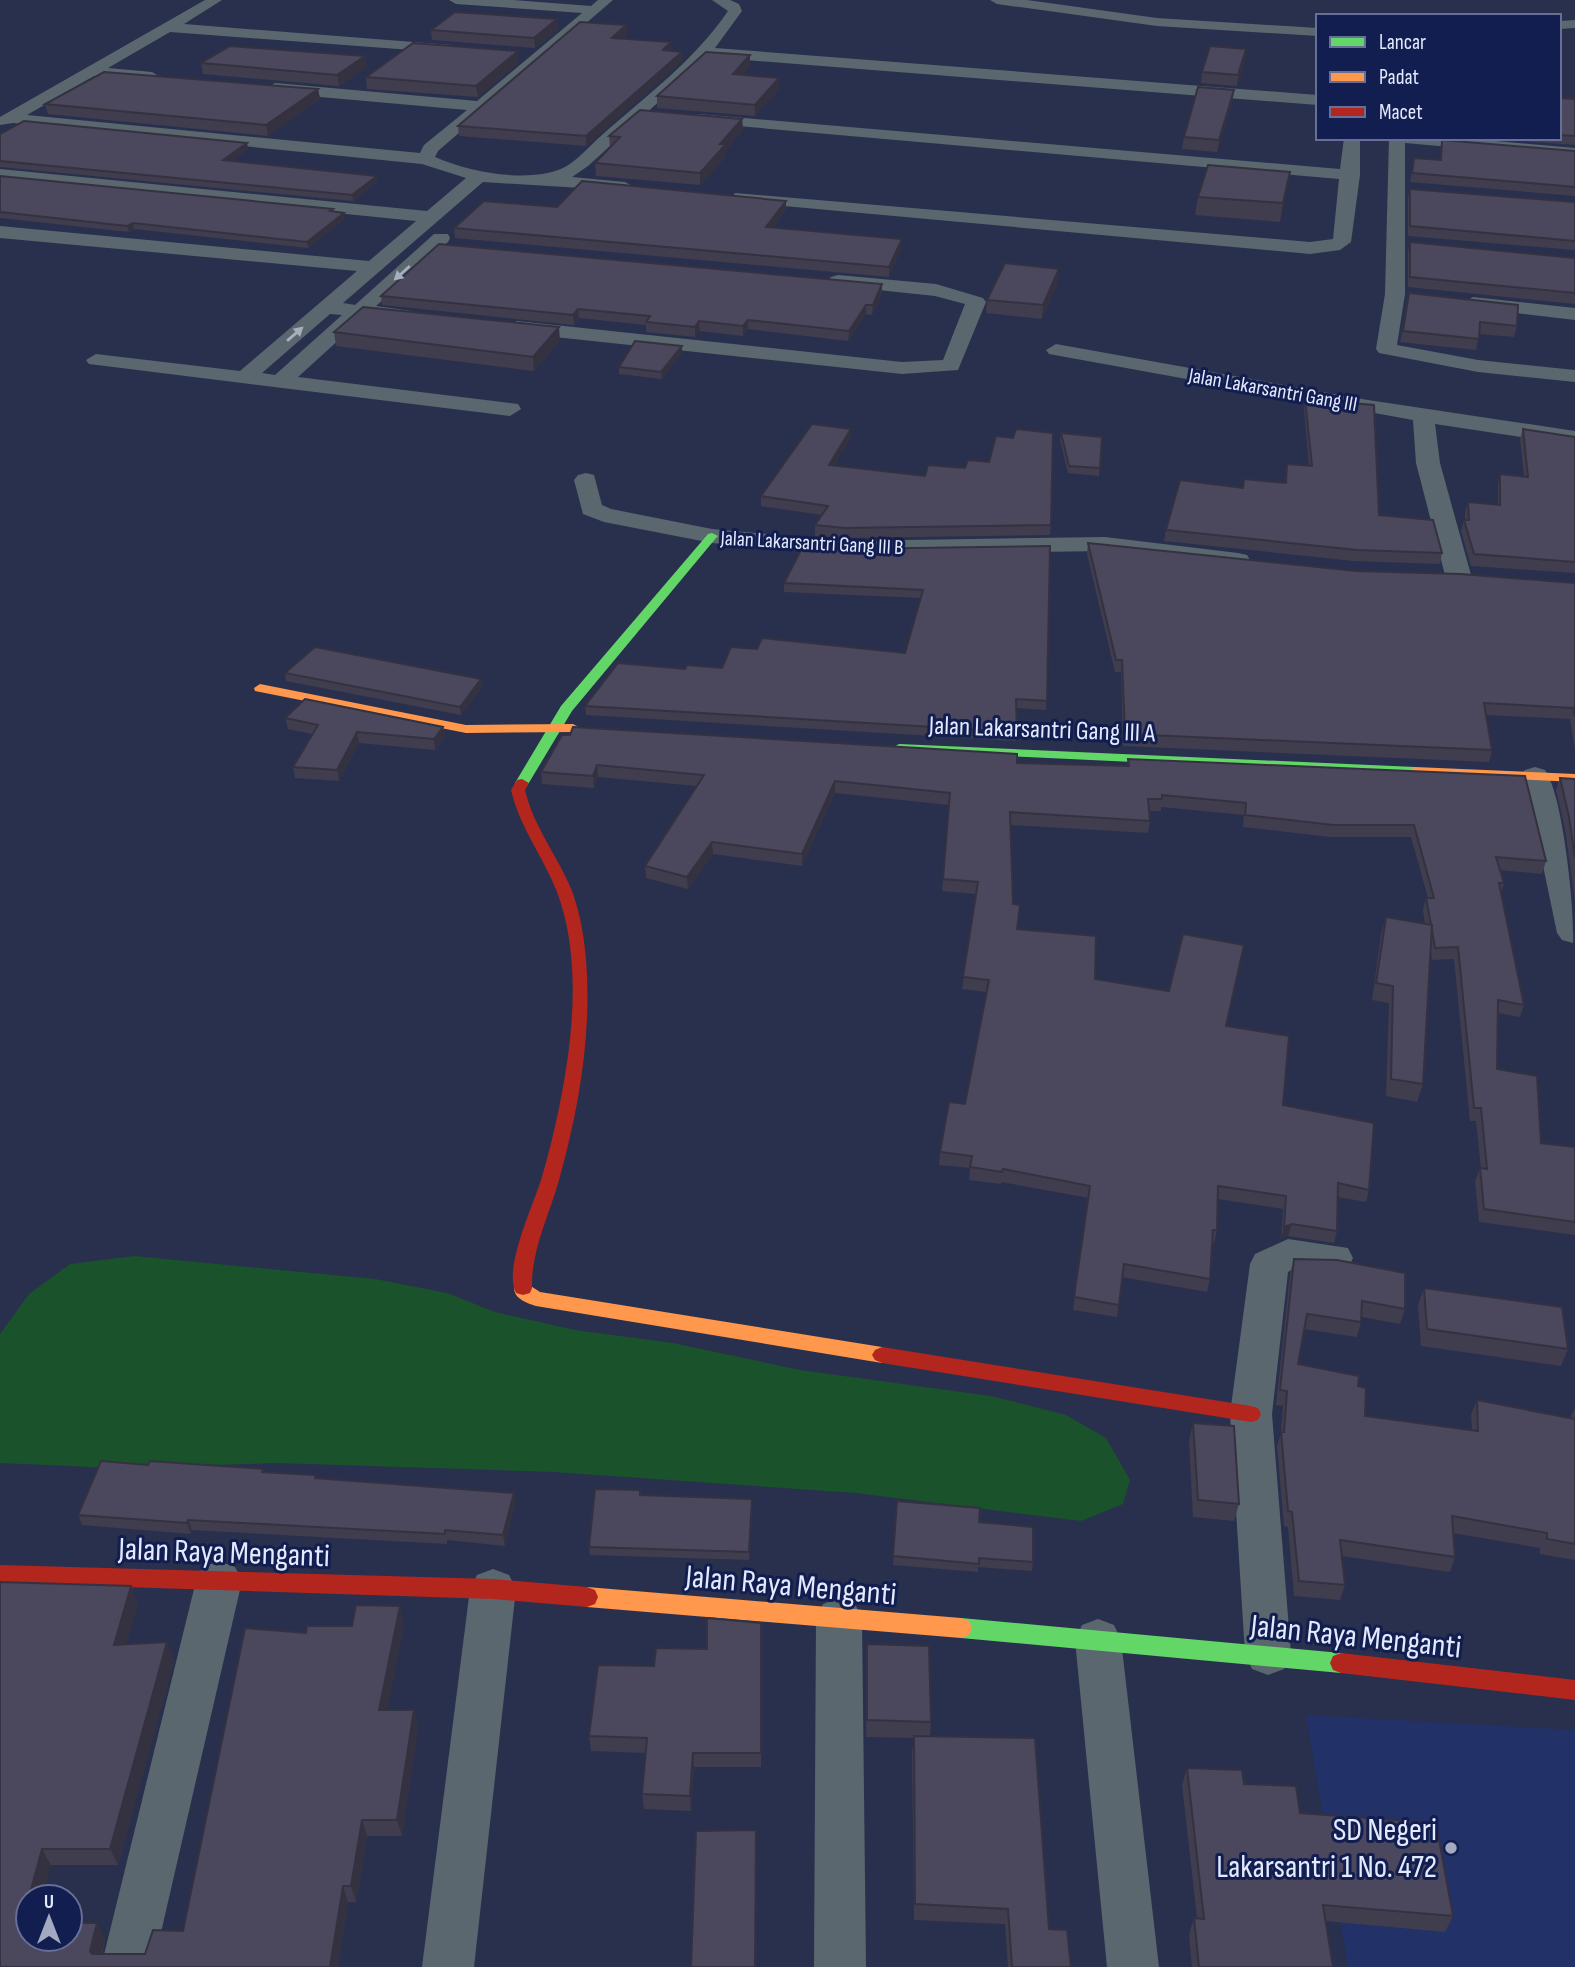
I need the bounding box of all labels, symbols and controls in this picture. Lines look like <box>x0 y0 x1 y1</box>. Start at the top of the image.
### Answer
legend <box>1316 14 1561 140</box>
text: Lancar <box>1379 30 1426 55</box>
text: Padat <box>1379 65 1419 90</box>
text: Macet <box>1379 100 1423 125</box>
one-way arrow <box>393 265 411 281</box>
one-way arrow <box>286 326 304 342</box>
street label: Jalan Lakarsantri Gang III <box>1186 363 1359 417</box>
street label: Jalan Lakarsantri Gang III B <box>719 526 904 560</box>
street label: Jalan Lakarsantri Gang III A <box>927 711 1157 749</box>
street label: Jalan Raya Menganti <box>117 1530 330 1576</box>
street label: Jalan Raya Menganti <box>683 1557 898 1615</box>
street label: Jalan Raya Menganti <box>1248 1606 1463 1667</box>
place label: SD Negeri Lakarsantri 1 No. 472 <box>1216 1811 1437 1887</box>
marker: SD Negeri Lakarsantri 1 No. 472 <box>1443 1840 1459 1856</box>
north arrow <box>14 1883 84 1953</box>
text: U <box>44 1891 54 1914</box>

